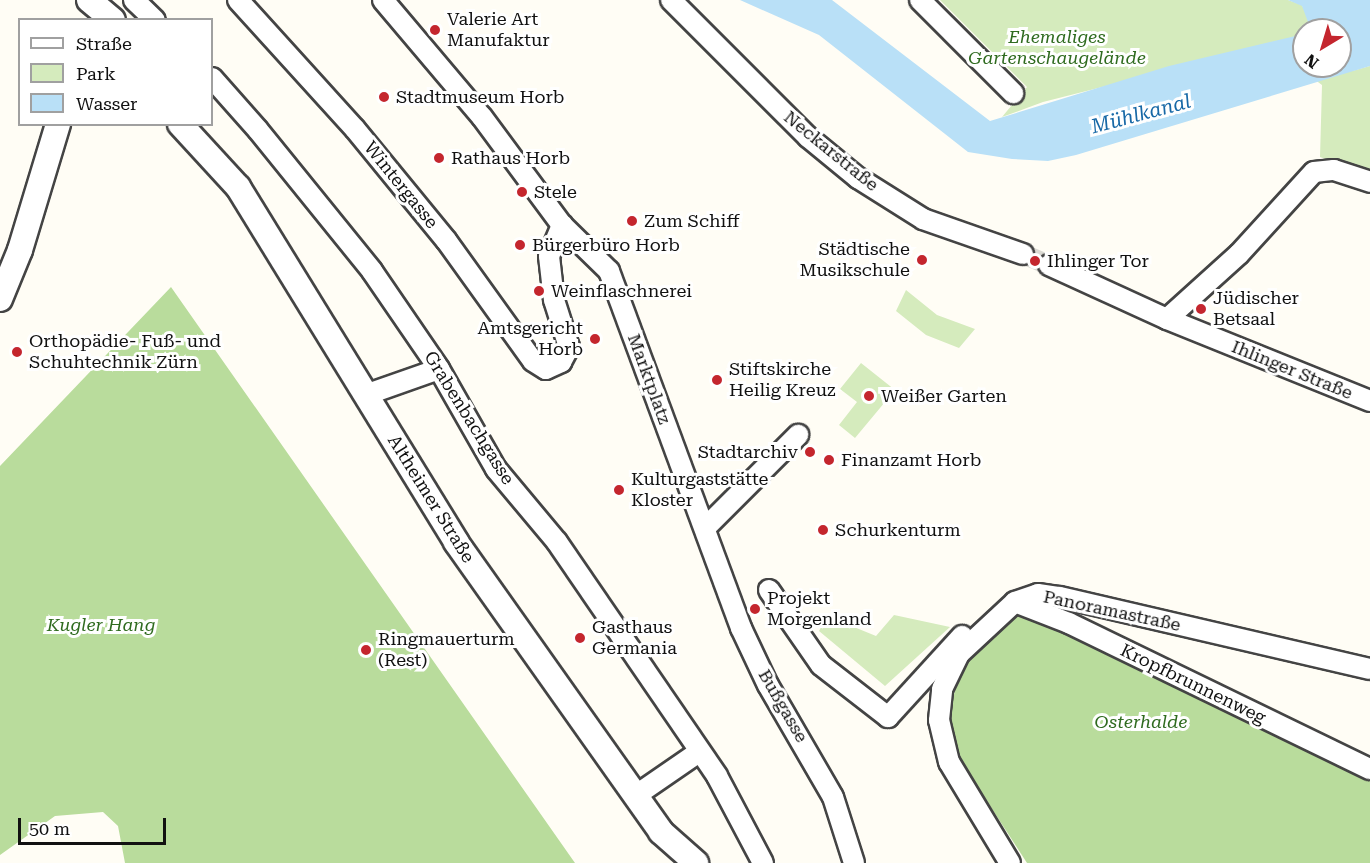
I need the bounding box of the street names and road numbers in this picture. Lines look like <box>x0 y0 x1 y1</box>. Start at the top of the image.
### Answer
street label: Neckarstraße <box>779 106 883 196</box>
street label: Wintergasse <box>359 137 443 233</box>
street label: Marktplatz <box>623 331 675 427</box>
street label: Ihlinger Straße <box>1228 336 1356 404</box>
street label: Grabenbachgasse <box>419 347 519 489</box>
street label: Altheimer Straße <box>383 431 479 567</box>
street label: Panoramastraße <box>1041 586 1183 636</box>
street label: Kropfbrunnenweg <box>1117 639 1269 729</box>
street label: Bußgasse <box>753 666 813 746</box>

